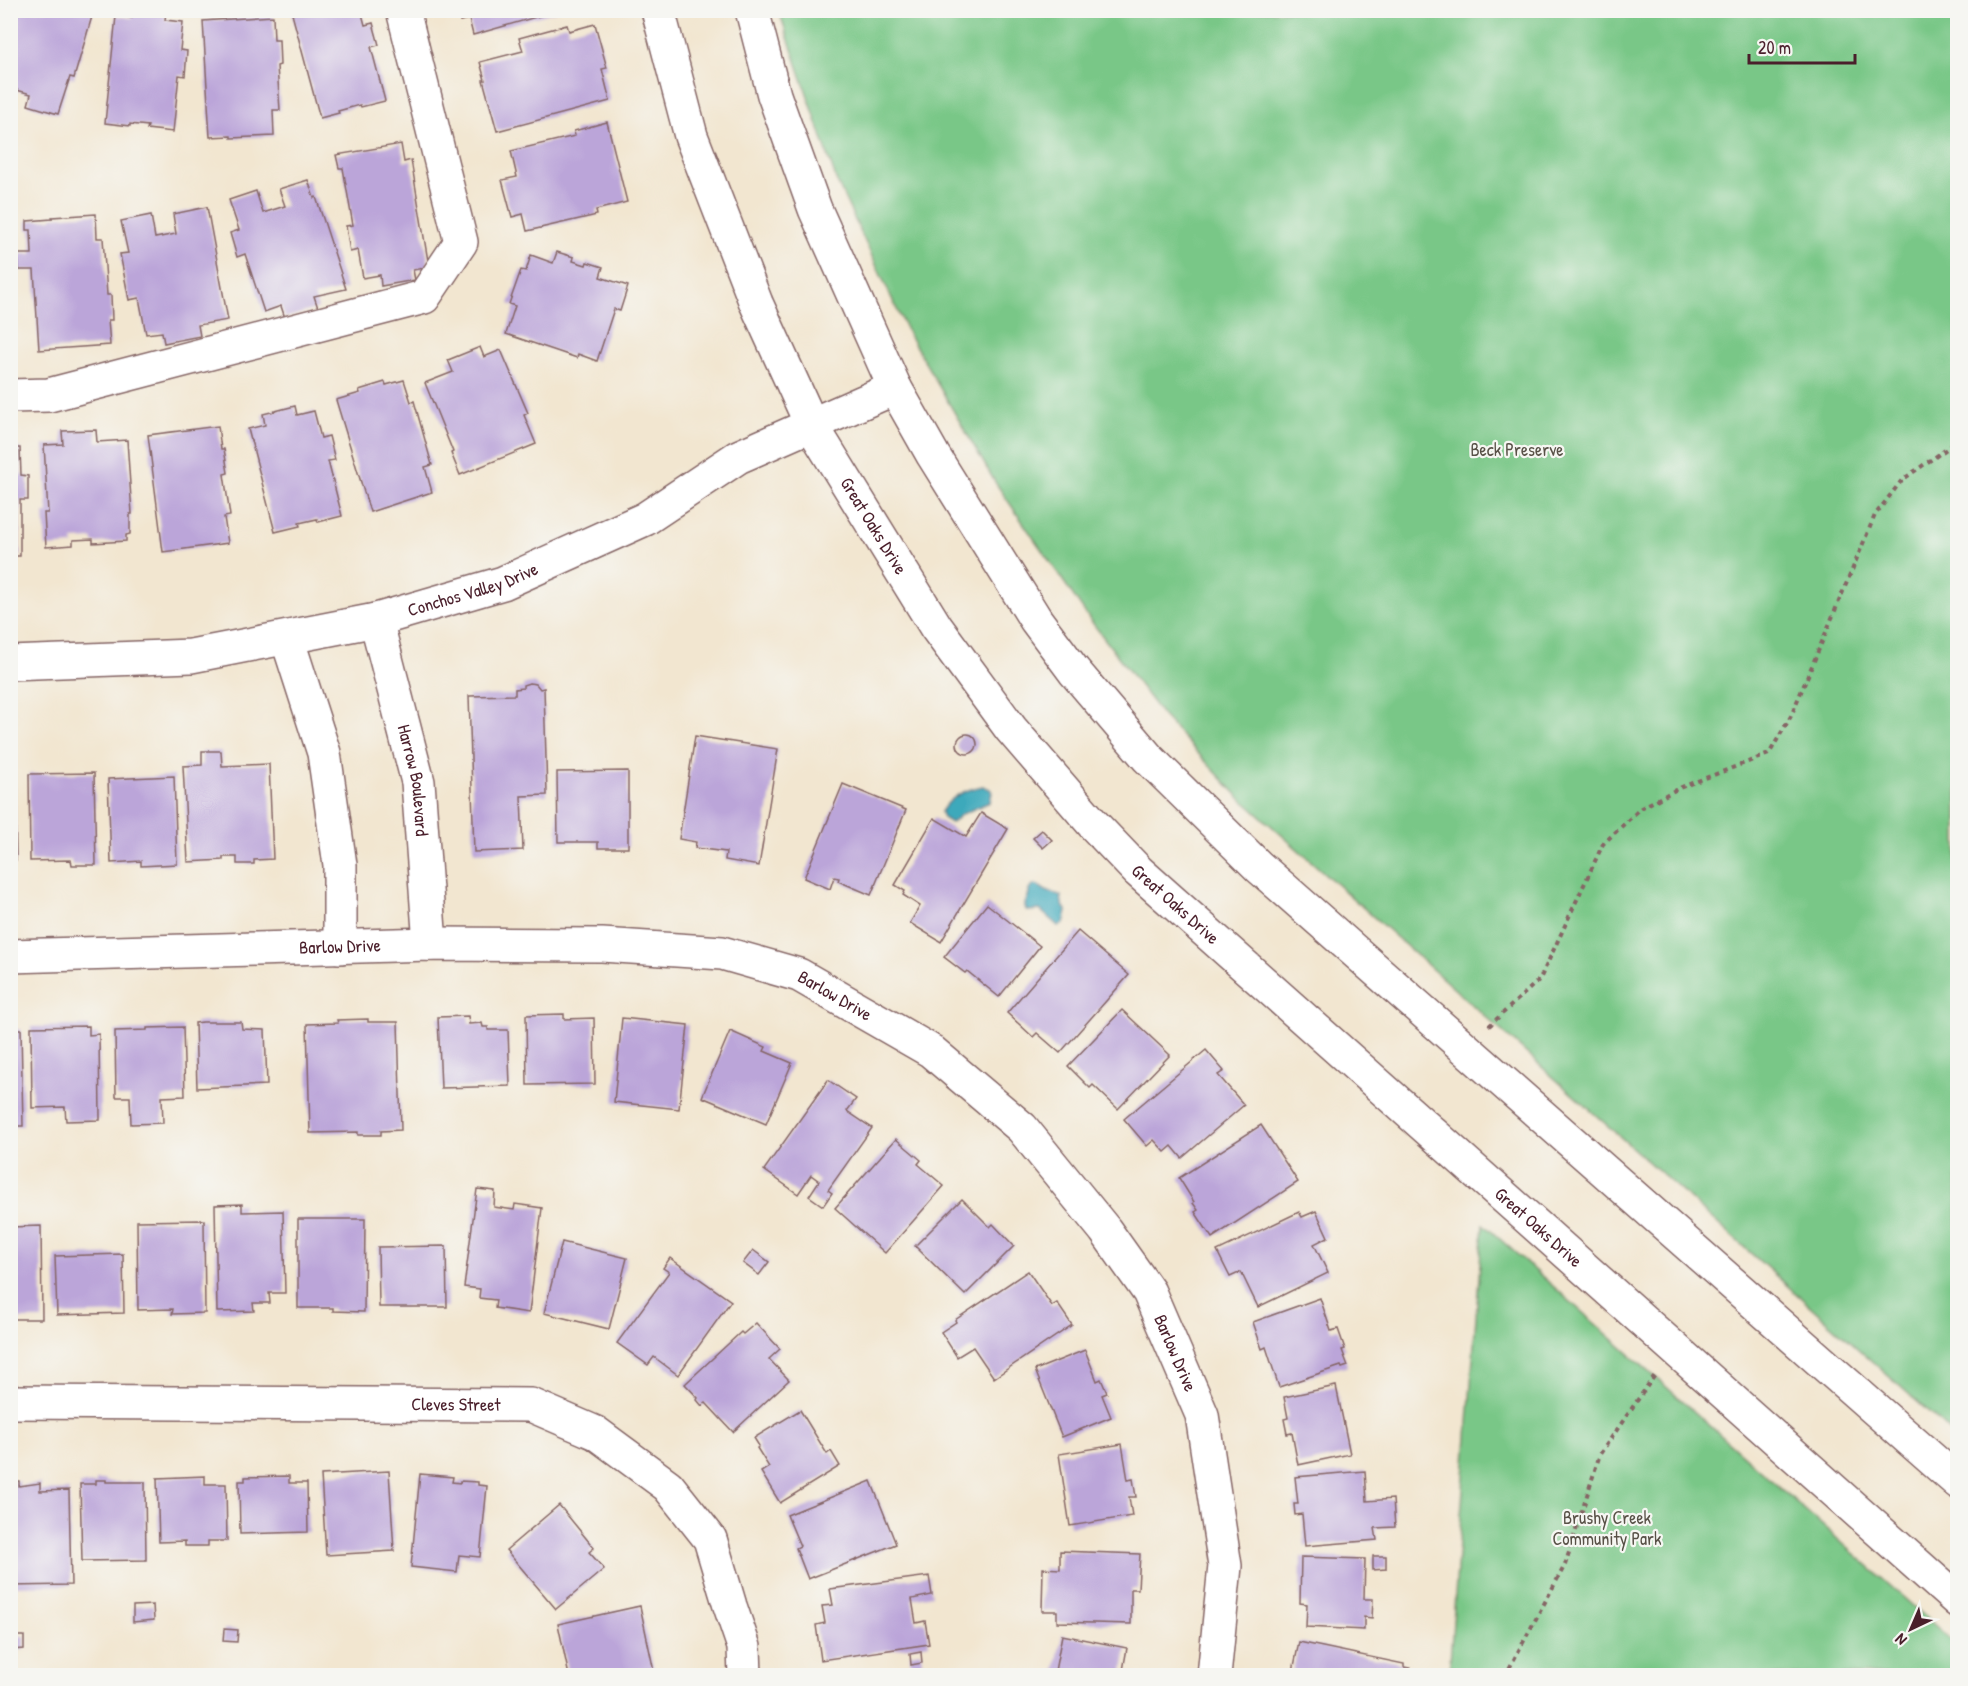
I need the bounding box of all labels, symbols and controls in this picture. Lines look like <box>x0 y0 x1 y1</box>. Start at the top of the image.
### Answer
scale bar <box>1749 27 1856 65</box>
text: 20 m <box>1758 35 1791 60</box>
park label: Beck Preserve <box>1470 437 1564 462</box>
street label: Great Oaks Drive <box>835 472 914 579</box>
street label: Conchos Valley Drive <box>404 556 542 622</box>
street label: Harrow Boulevard <box>392 722 435 837</box>
street label: Great Oaks Drive <box>1126 859 1225 950</box>
street label: Barlow Drive <box>299 932 381 960</box>
street label: Barlow Drive <box>794 964 877 1026</box>
street label: Great Oaks Drive <box>1489 1181 1588 1273</box>
street label: Barlow Drive <box>1148 1310 1203 1395</box>
street label: Cleves Street <box>411 1391 501 1417</box>
park label: Brushy Creek Community Park <box>1552 1505 1662 1551</box>
north arrow <box>1881 1599 1941 1659</box>
text: N <box>1890 1629 1911 1651</box>

